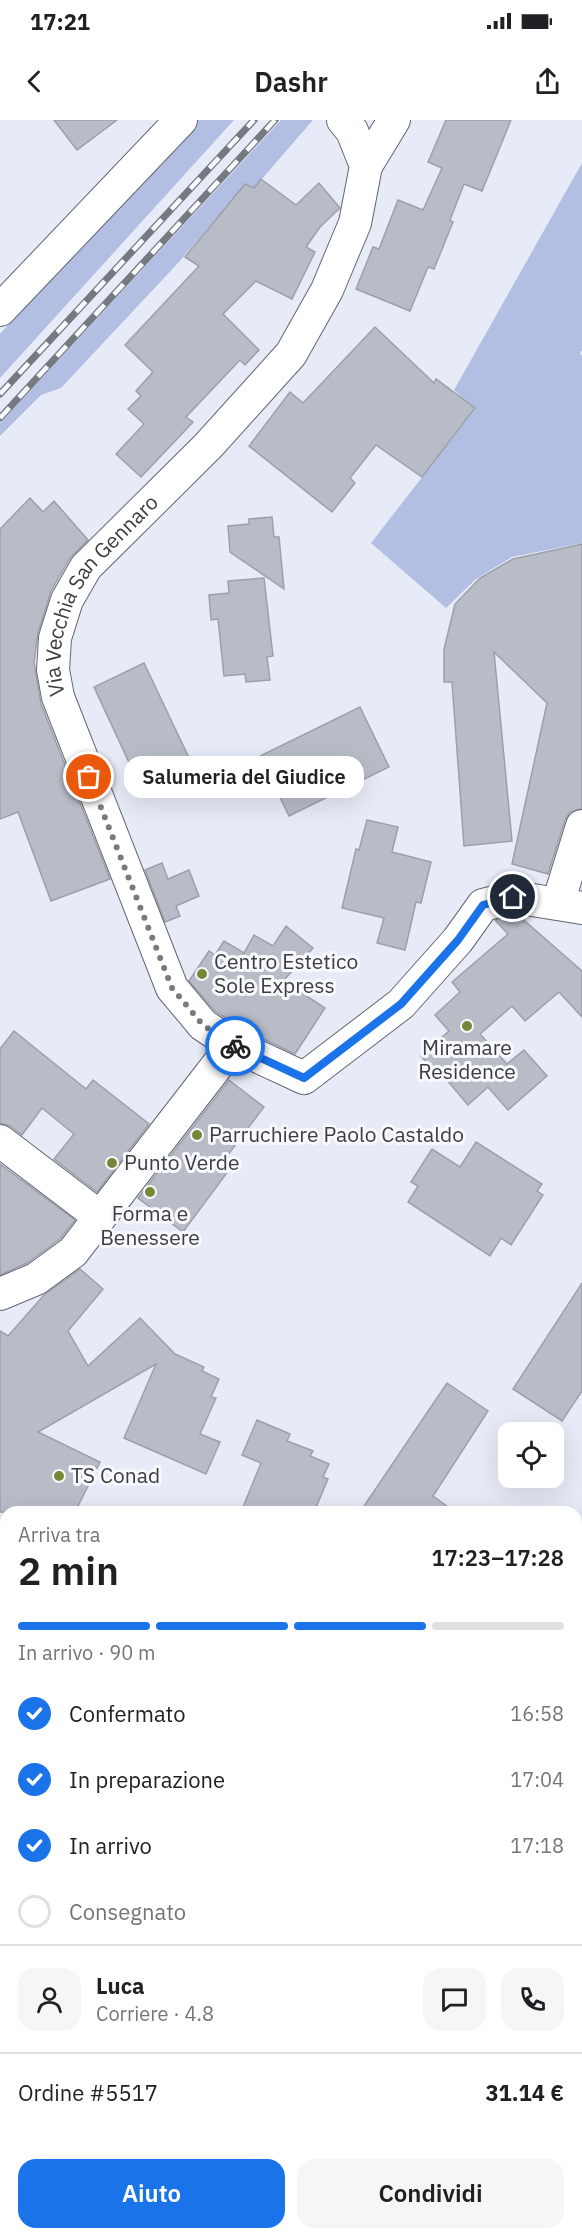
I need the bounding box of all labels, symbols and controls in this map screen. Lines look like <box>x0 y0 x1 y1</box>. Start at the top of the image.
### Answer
text: 17:21 <box>30 7 90 36</box>
text: Dashr <box>254 64 328 99</box>
icon: back <box>18 65 51 98</box>
icon: share <box>531 65 564 98</box>
street label: Via Vecchia San Gennaro <box>38 488 164 699</box>
pin <box>63 751 114 802</box>
callout: Salumeria del Giudice <box>125 756 365 798</box>
icon: bag <box>72 760 105 793</box>
text: Salumeria del Giudice <box>142 763 346 790</box>
pin <box>487 871 538 922</box>
icon: home <box>496 880 529 913</box>
place label: Centro Estetico Sole Express <box>214 947 358 999</box>
marker: Centro Estetico Sole Express <box>195 967 209 981</box>
courier <box>205 1016 265 1076</box>
marker: Miramare Residence <box>460 1019 474 1033</box>
icon: bike <box>219 1030 252 1063</box>
place label: Miramare Residence <box>418 1033 516 1085</box>
place label: Parruchiere Paolo Castaldo <box>209 1120 464 1148</box>
marker: Parruchiere Paolo Castaldo <box>190 1128 204 1142</box>
place label: Punto Verde <box>124 1148 240 1176</box>
marker: Punto Verde <box>105 1156 119 1170</box>
marker: Forma e Benessere <box>143 1185 157 1199</box>
place label: Forma e Benessere <box>100 1199 200 1251</box>
map controls <box>498 1422 564 1488</box>
button: locate <box>498 1422 564 1488</box>
place label: TS Conad <box>71 1461 160 1489</box>
marker: TS Conad <box>52 1469 66 1483</box>
text: Arriva tra <box>18 1521 101 1548</box>
text: 17:23–17:28 <box>431 1543 564 1572</box>
text: 2 min <box>18 1545 119 1596</box>
text: In arrivo · 90 m <box>18 1639 155 1666</box>
icon: check <box>18 1697 51 1730</box>
text: Confermato <box>69 1699 186 1728</box>
text: 16:58 <box>510 1700 564 1727</box>
icon: check <box>18 1763 51 1796</box>
text: In preparazione <box>69 1765 225 1794</box>
text: 17:04 <box>510 1766 564 1793</box>
icon: check <box>18 1829 51 1862</box>
text: In arrivo <box>69 1831 152 1860</box>
text: 17:18 <box>510 1832 564 1859</box>
text: Consegnato <box>69 1897 186 1926</box>
button: person <box>18 1968 81 2031</box>
button: chat <box>423 1968 486 2031</box>
button: phone <box>501 1968 564 2031</box>
text: Luca <box>96 1971 145 2000</box>
text: Corriere · 4.8 <box>96 2000 214 2027</box>
text: Ordine #5517 <box>18 2078 158 2107</box>
text: 31.14 € <box>485 2078 564 2107</box>
button: Aiuto <box>18 2159 285 2228</box>
button: Condividi <box>297 2159 564 2228</box>

